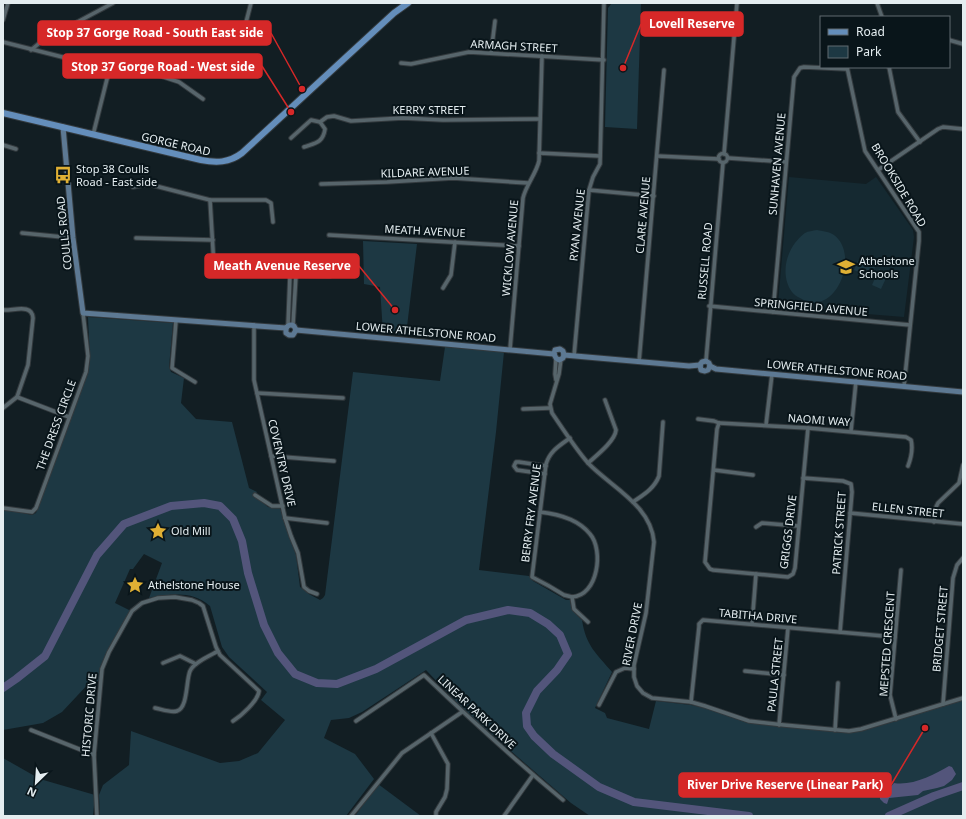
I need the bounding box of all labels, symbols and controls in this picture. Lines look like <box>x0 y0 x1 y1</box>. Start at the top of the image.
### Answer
callout: Lovell Reserve <box>641 12 743 36</box>
text: Lovell Reserve <box>649 15 735 32</box>
legend <box>820 16 950 68</box>
callout: Stop 37 Gorge Road - South East side <box>38 21 271 45</box>
text: Road <box>856 23 885 40</box>
text: Stop 37 Gorge Road - South East side <box>46 24 264 41</box>
street label: ARMAGH STREET <box>470 36 558 55</box>
text: Park <box>856 43 882 60</box>
callout: Stop 37 Gorge Road - West side <box>63 54 262 78</box>
text: Stop 37 Gorge Road - West side <box>71 58 255 75</box>
street label: KERRY STREET <box>392 102 466 117</box>
street label: SUNHAVEN AVENUE <box>765 112 788 216</box>
street label: GORGE ROAD <box>140 128 212 159</box>
street label: BROOKSIDE ROAD <box>869 140 930 229</box>
place label: Stop 38 Coulls Road - East side <box>76 161 157 189</box>
street label: KILDARE AVENUE <box>380 162 470 181</box>
bus stop icon: Stop 38 Coulls Road - East side <box>53 165 73 185</box>
street label: CLARE AVENUE <box>632 176 653 254</box>
street label: RYAN AVENUE <box>565 188 588 262</box>
street label: COULLS ROAD <box>52 195 75 271</box>
street label: WICKLOW AVENUE <box>498 199 521 297</box>
street label: MEATH AVENUE <box>384 221 466 240</box>
street label: RUSSELL ROAD <box>694 222 715 300</box>
place label: Athelstone Schools <box>859 253 915 281</box>
callout: Meath Avenue Reserve <box>205 254 359 278</box>
text: Meath Avenue Reserve <box>213 257 351 274</box>
school or university icon: Athelstone Schools <box>836 257 856 277</box>
street label: SPRINGFIELD AVENUE <box>754 294 868 319</box>
street label: LOWER ATHELSTONE ROAD <box>355 318 497 345</box>
street label: LOWER ATHELSTONE ROAD <box>766 356 908 383</box>
street label: THE DRESS CIRCLE <box>32 377 79 472</box>
street label: NAOMI WAY <box>787 410 852 429</box>
street label: COVENTRY DRIVE <box>265 418 300 508</box>
street label: BERRY FRY AVENUE <box>517 463 544 563</box>
street label: PATRICK STREET <box>828 491 849 575</box>
street label: GRIGGS DRIVE <box>776 494 800 570</box>
street label: ELLEN STREET <box>871 498 945 521</box>
place icon: Old Mill <box>148 521 168 541</box>
place label: Old Mill <box>171 523 211 538</box>
place icon: Athelstone House <box>125 575 145 595</box>
place label: Athelstone House <box>148 577 240 592</box>
street label: BRIDGET STREET <box>928 585 951 673</box>
street label: MEPSTED CRESCENT <box>875 591 898 697</box>
street label: RIVER DRIVE <box>618 601 645 667</box>
street label: TABITHA DRIVE <box>718 605 798 626</box>
street label: PAULA STREET <box>763 637 786 713</box>
street label: LINEAR PARK DRIVE <box>435 671 520 752</box>
street label: HISTORIC DRIVE <box>77 672 100 758</box>
north arrow <box>16 763 56 803</box>
callout: River Drive Reserve (Linear Park) <box>679 773 891 797</box>
text: River Drive Reserve (Linear Park) <box>687 776 883 793</box>
text: N <box>24 784 39 801</box>

